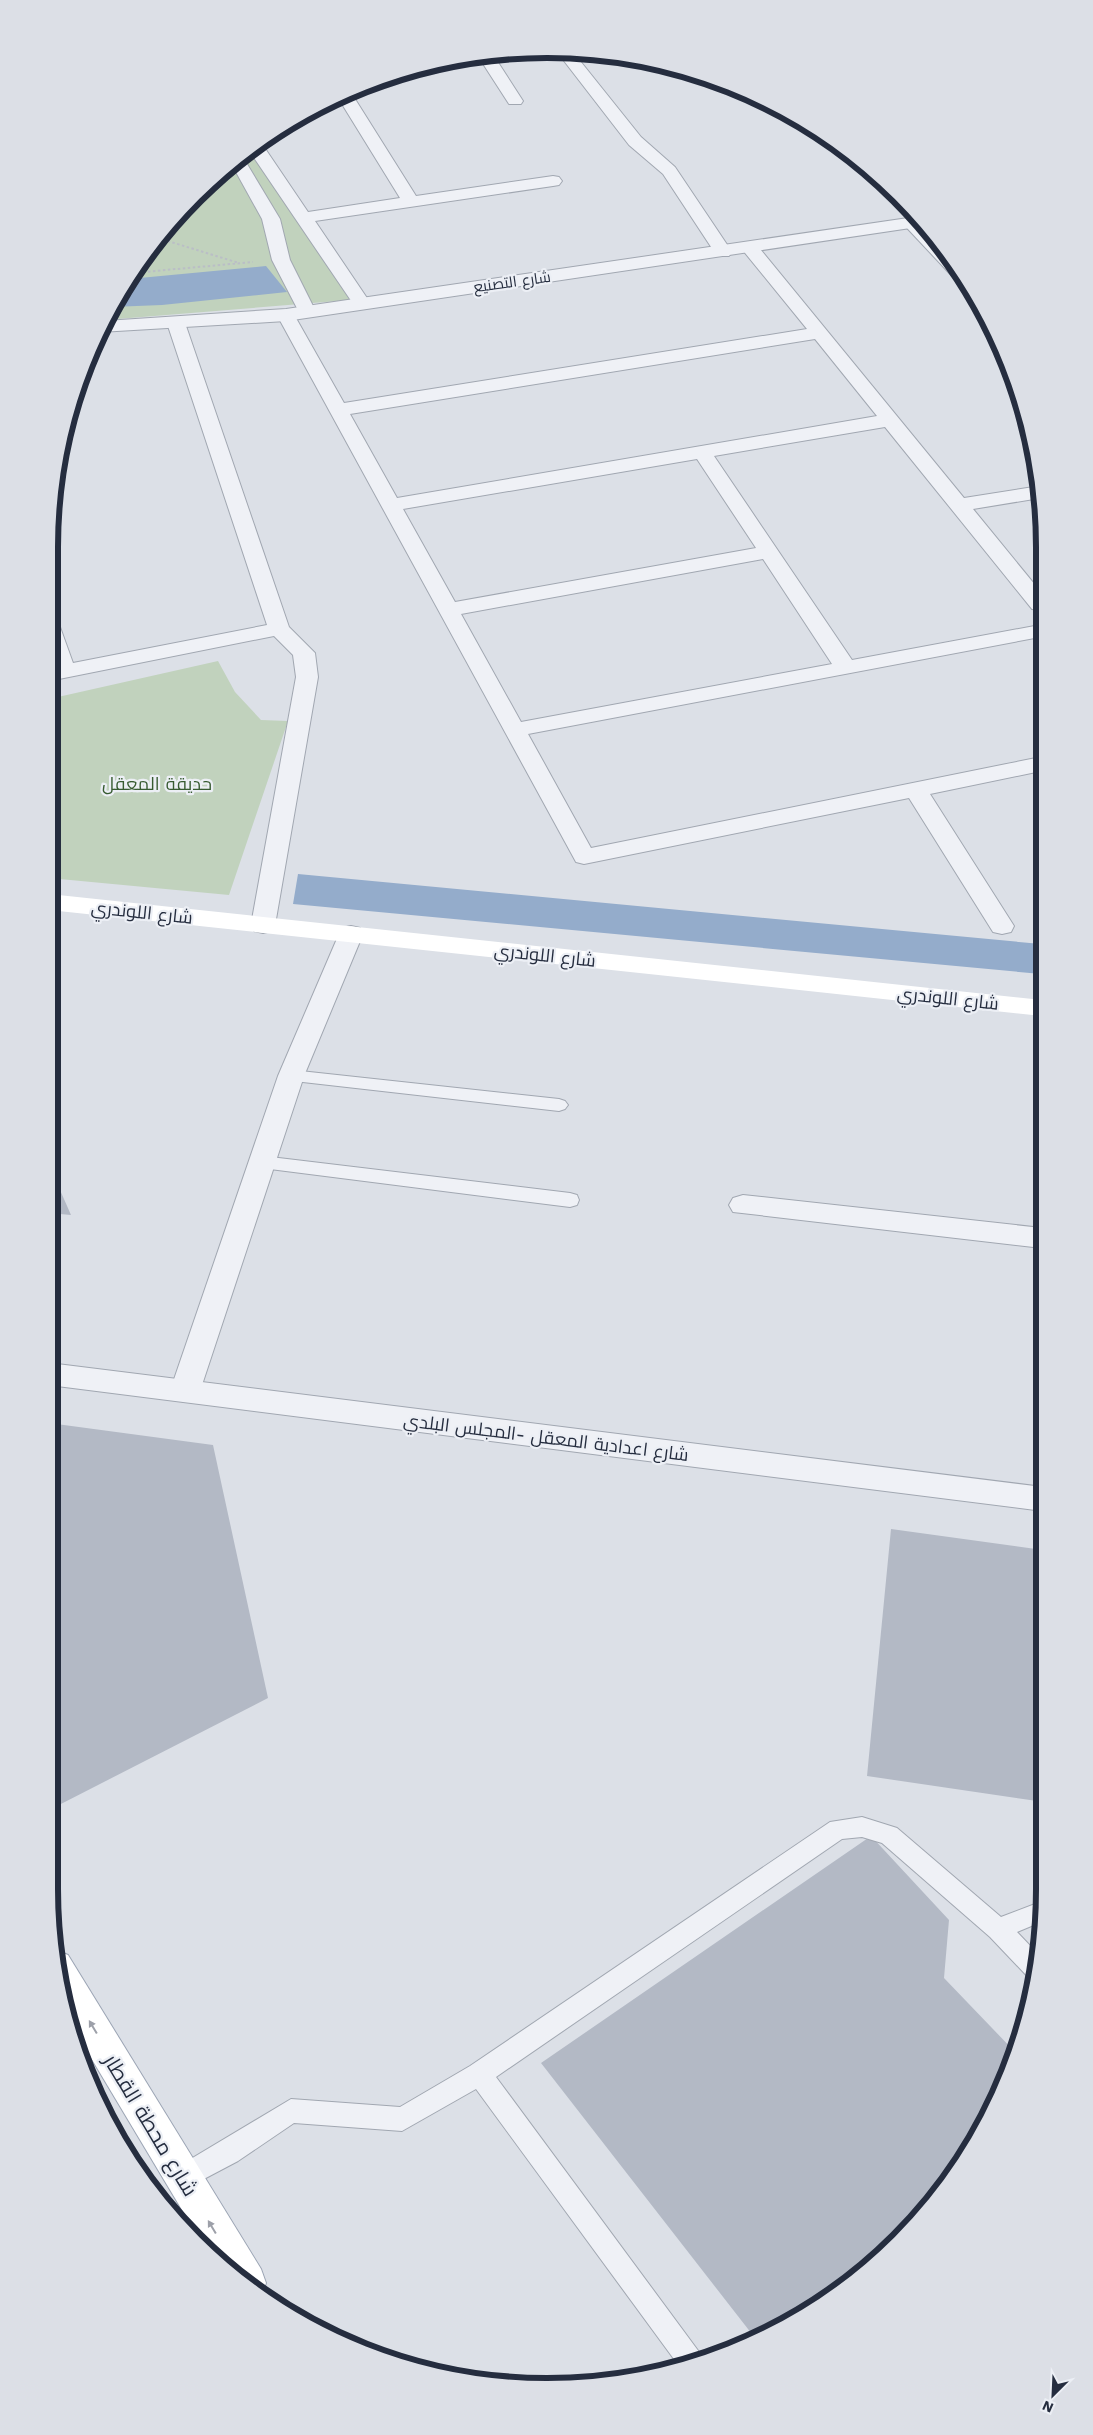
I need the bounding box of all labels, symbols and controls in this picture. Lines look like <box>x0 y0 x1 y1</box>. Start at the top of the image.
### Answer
street label: شارع التصنيع <box>472 268 552 298</box>
park label: حديقة المعقل <box>102 773 212 795</box>
street label: شارع اللوندري <box>90 896 194 932</box>
street label: شارع اللوندري <box>493 939 597 975</box>
street label: شارع اللوندري <box>896 982 1000 1018</box>
street label: شارع اعدادية المعقل -المجلس البلدي <box>402 1409 690 1469</box>
one-way arrow <box>88 2021 97 2034</box>
street label: شارع محطة القطار <box>97 2049 203 2202</box>
one-way arrow <box>208 2220 217 2233</box>
north arrow <box>1028 2370 1078 2420</box>
text: N <box>1040 2397 1056 2416</box>

